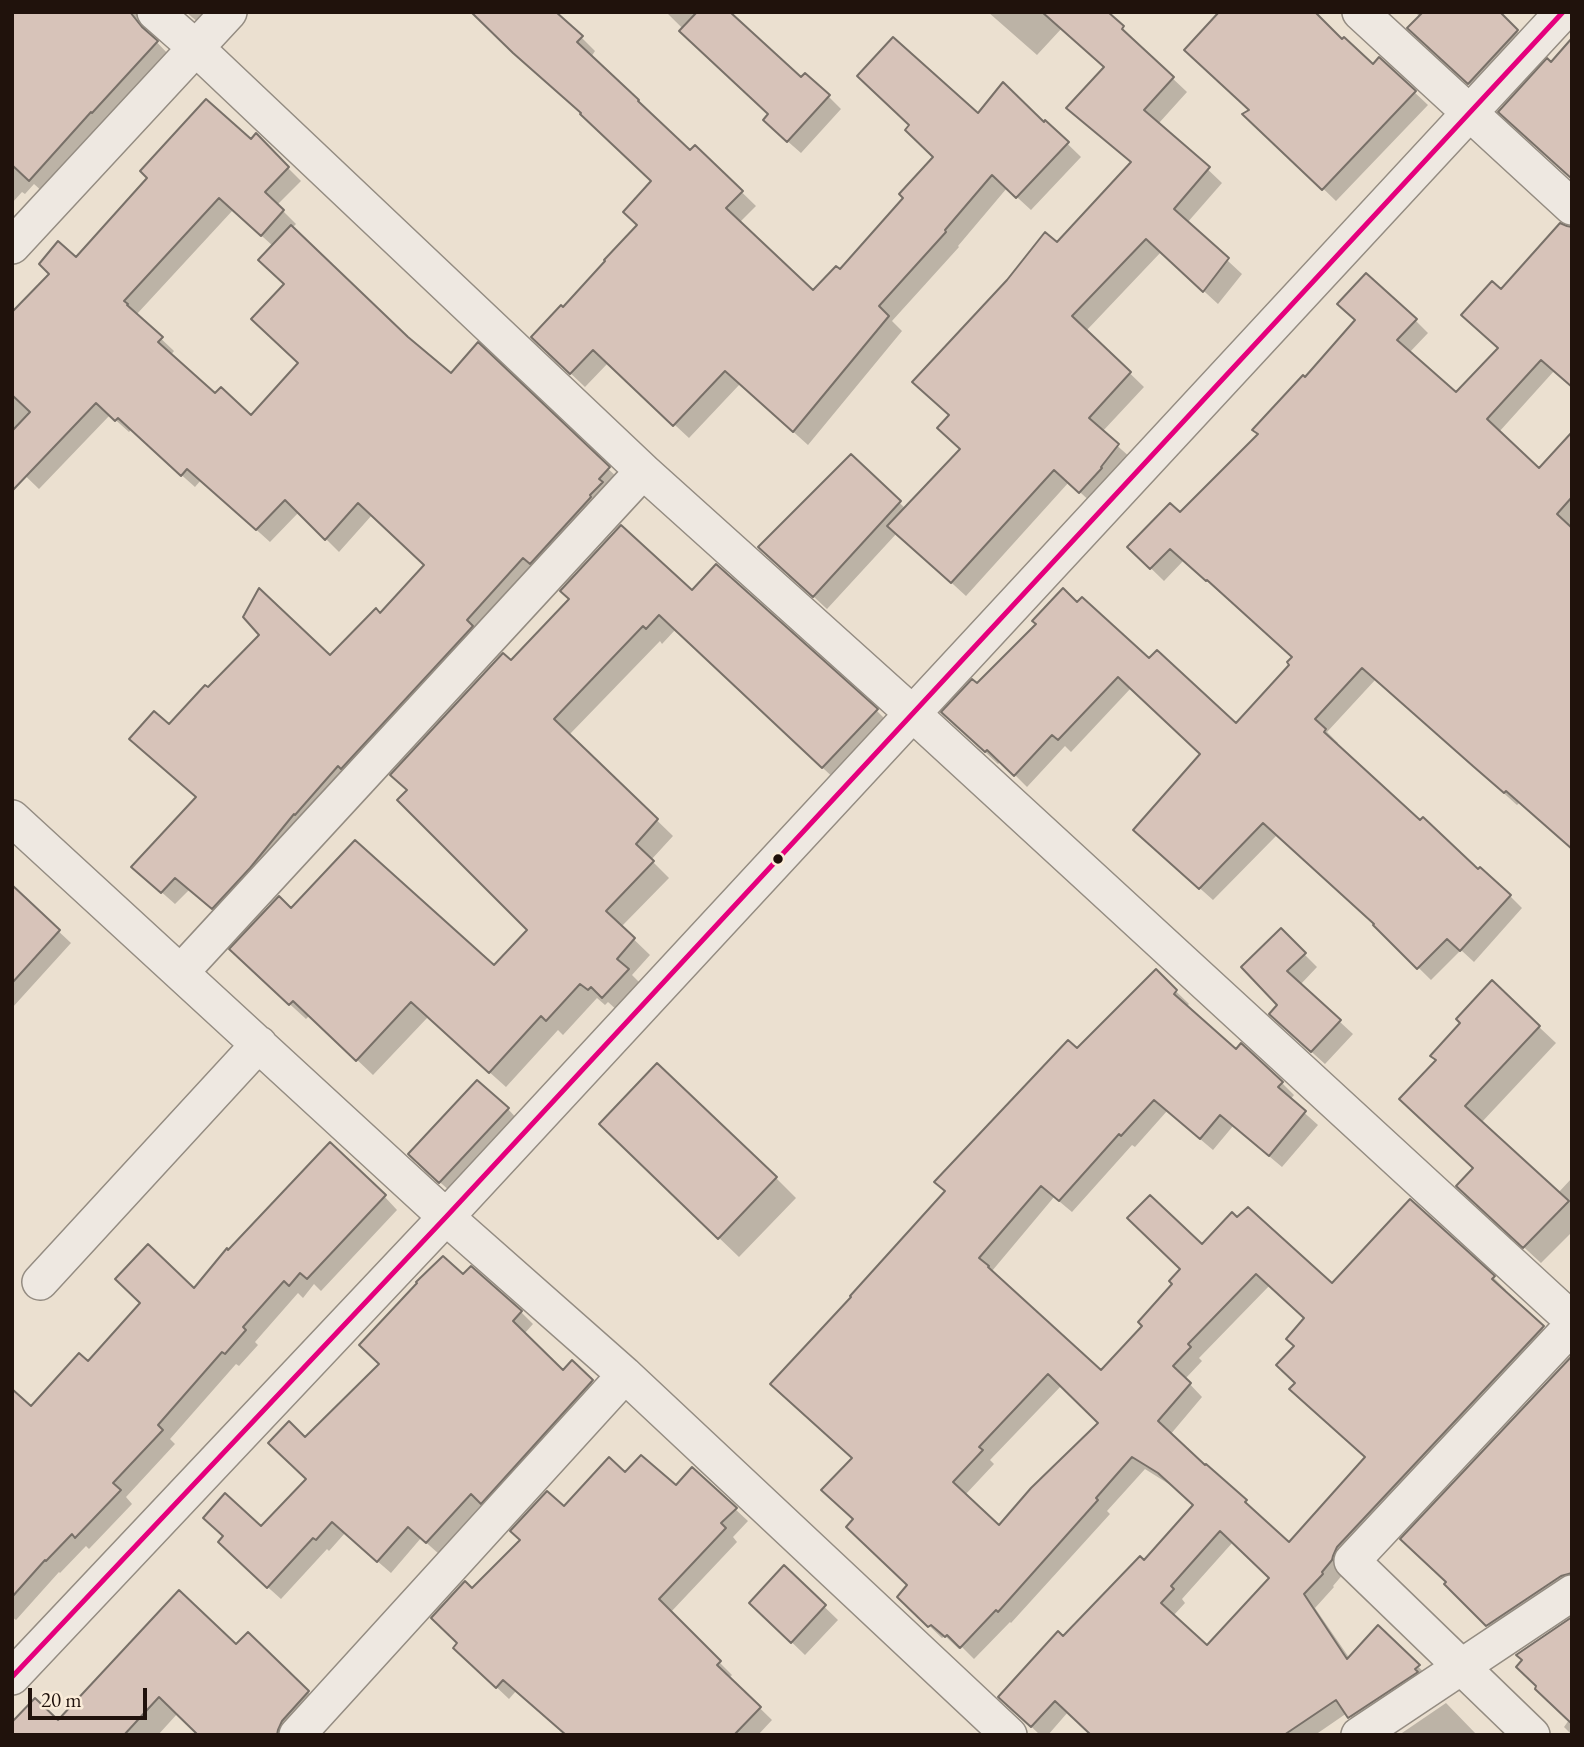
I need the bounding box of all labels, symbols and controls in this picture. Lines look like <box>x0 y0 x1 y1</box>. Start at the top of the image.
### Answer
unlabelled marker <box>771 852 785 866</box>
scale bar <box>32 1674 150 1718</box>
text: 20 m <box>41 1686 82 1713</box>

